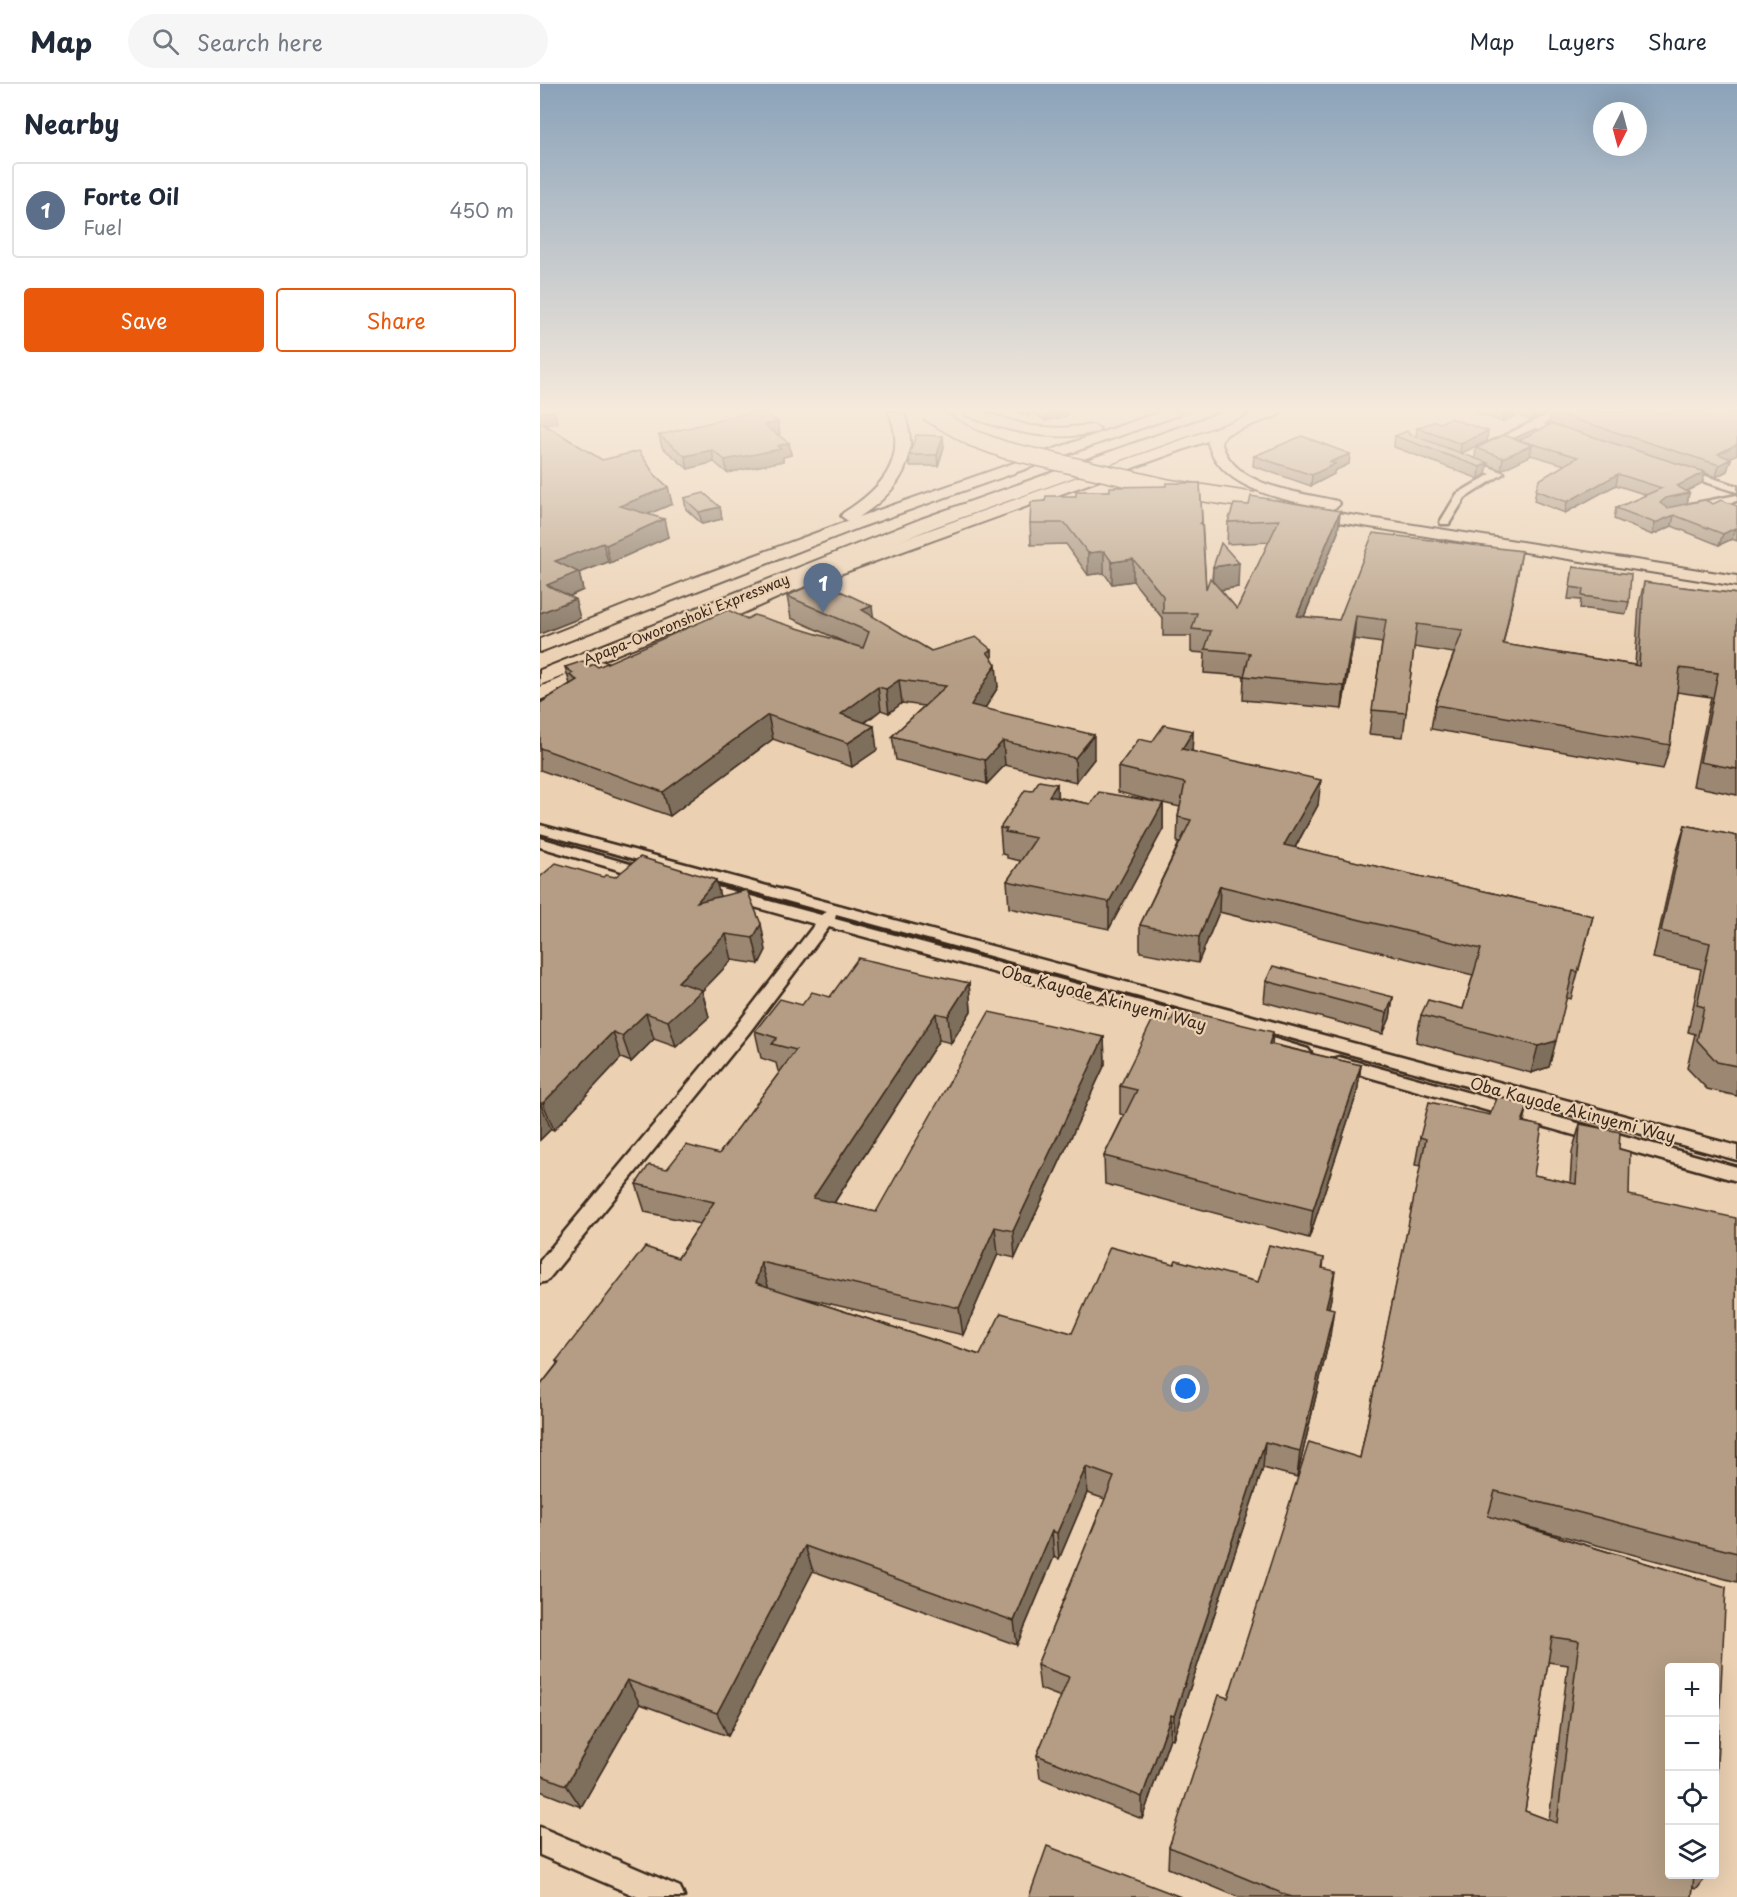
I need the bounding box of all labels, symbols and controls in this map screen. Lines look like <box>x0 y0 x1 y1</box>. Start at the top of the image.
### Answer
search box <box>128 14 548 68</box>
text: Map <box>30 20 92 63</box>
icon: search <box>149 25 182 58</box>
text: Search here <box>197 25 323 58</box>
text: Map <box>1470 25 1514 57</box>
text: Layers <box>1547 25 1615 57</box>
text: Share <box>1648 25 1707 57</box>
north arrow <box>1593 102 1647 156</box>
text: Nearby <box>24 104 119 143</box>
text: Forte Oil <box>83 179 179 212</box>
text: 1 <box>41 195 50 225</box>
text: 450 m <box>449 195 514 225</box>
text: Fuel <box>83 212 122 242</box>
button: Save <box>24 288 264 352</box>
button: Share <box>276 288 516 352</box>
pin: 1 <box>804 564 842 613</box>
street label: Apapa-Oworonshoki Expressway <box>580 568 792 670</box>
street label: Oba Kayode Akinyemi Way <box>999 958 1209 1036</box>
street label: Oba Kayode Akinyemi Way <box>1468 1070 1678 1148</box>
your location <box>1171 1374 1200 1403</box>
map controls <box>1665 1663 1719 1879</box>
button: + <box>1665 1663 1719 1717</box>
button: − <box>1665 1717 1719 1771</box>
button: locate <box>1665 1771 1719 1825</box>
button: layers <box>1665 1825 1719 1879</box>

